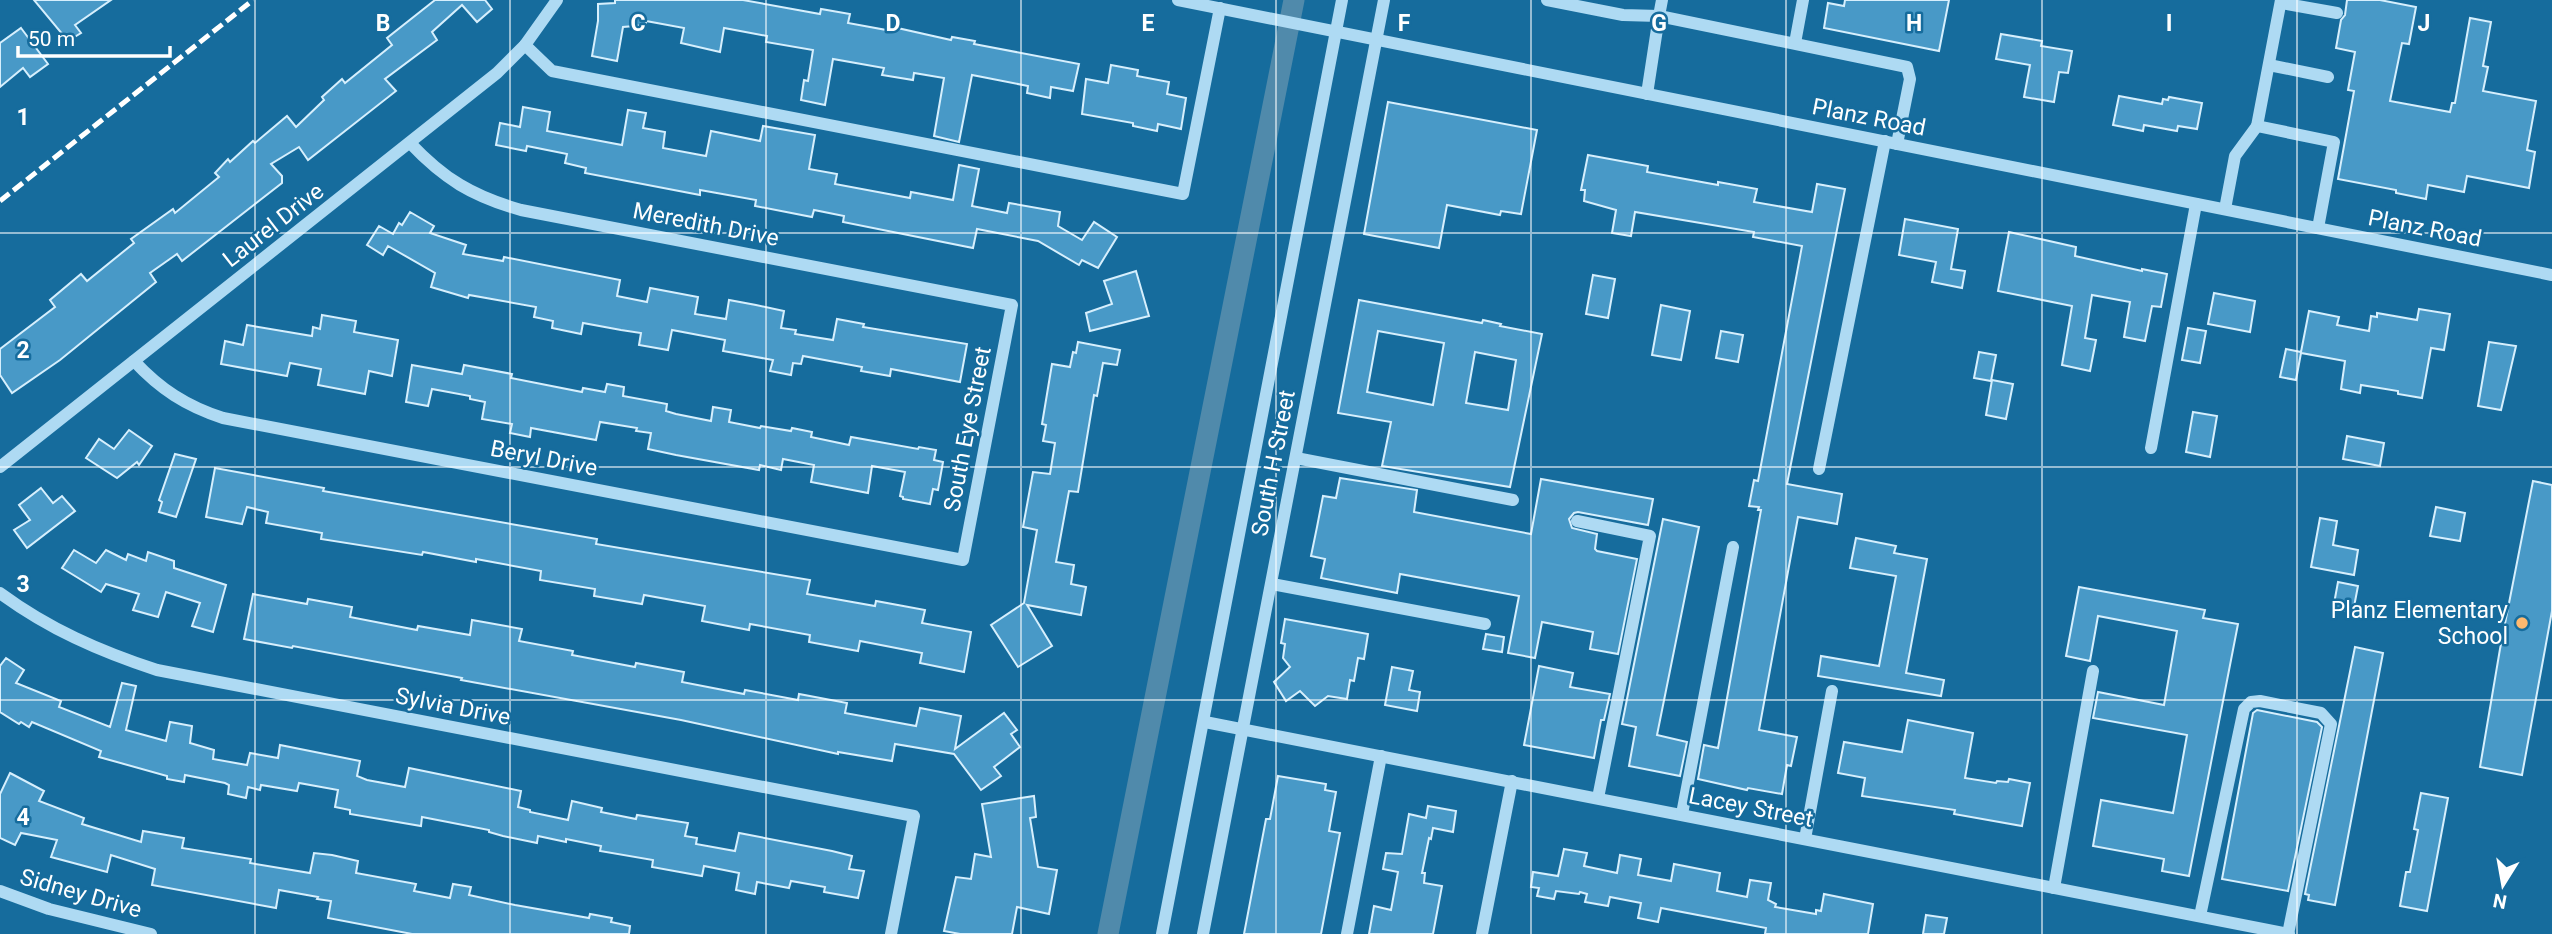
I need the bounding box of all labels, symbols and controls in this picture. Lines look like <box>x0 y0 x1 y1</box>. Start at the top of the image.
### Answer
text: B <box>376 10 390 37</box>
text: C <box>630 10 646 37</box>
text: D <box>886 10 900 37</box>
text: E <box>1142 10 1155 37</box>
text: F <box>1398 10 1411 37</box>
text: G <box>1651 10 1667 37</box>
text: H <box>1906 10 1922 37</box>
text: I <box>2166 10 2172 37</box>
text: J <box>2418 10 2430 37</box>
scale bar <box>18 14 170 58</box>
text: 50 m <box>28 27 75 51</box>
street label: Planz Road <box>1810 93 1928 142</box>
text: 1 <box>16 104 30 131</box>
street label: Laurel Drive <box>218 178 329 273</box>
street label: Meredith Drive <box>631 197 781 252</box>
street label: Planz Road <box>2366 204 2484 253</box>
text: 2 <box>16 337 30 364</box>
street label: South Eye Street <box>938 344 997 514</box>
street label: South H Street <box>1246 388 1301 538</box>
street label: Beryl Drive <box>488 435 600 482</box>
text: 3 <box>16 571 30 598</box>
place label: Planz Elementary School <box>2331 597 2508 650</box>
marker: Planz Elementary School <box>2514 615 2530 631</box>
street label: Sylvia Drive <box>393 682 513 731</box>
street label: Lacey Street <box>1686 782 1815 833</box>
text: 4 <box>16 804 30 831</box>
north arrow <box>2468 850 2538 920</box>
street label: Sidney Drive <box>17 863 145 924</box>
text: N <box>2491 889 2509 914</box>

